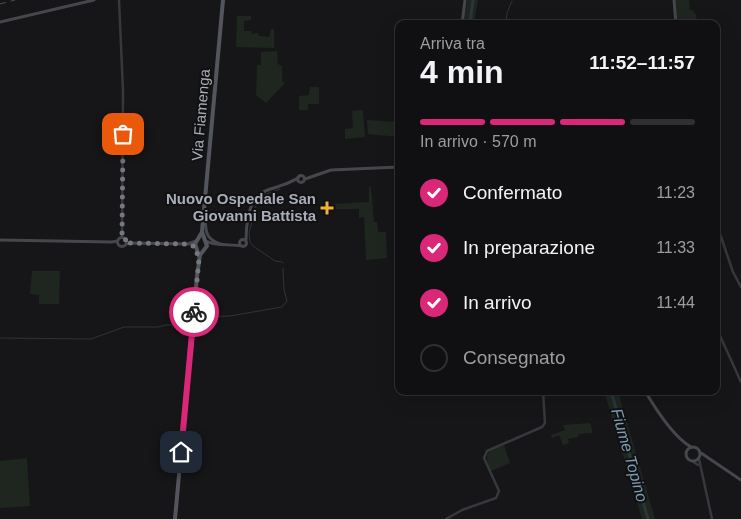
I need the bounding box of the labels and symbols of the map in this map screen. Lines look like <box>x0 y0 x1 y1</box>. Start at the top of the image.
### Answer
street label: Via Fiamenga <box>188 68 213 162</box>
pin <box>102 113 144 155</box>
place label: Nuovo Ospedale San Giovanni Battista <box>166 190 317 224</box>
marker: Nuovo Ospedale San Giovanni Battista <box>320 201 334 215</box>
courier <box>169 287 219 337</box>
water label: Fiume Topino <box>608 406 651 504</box>
pin <box>160 431 202 473</box>

